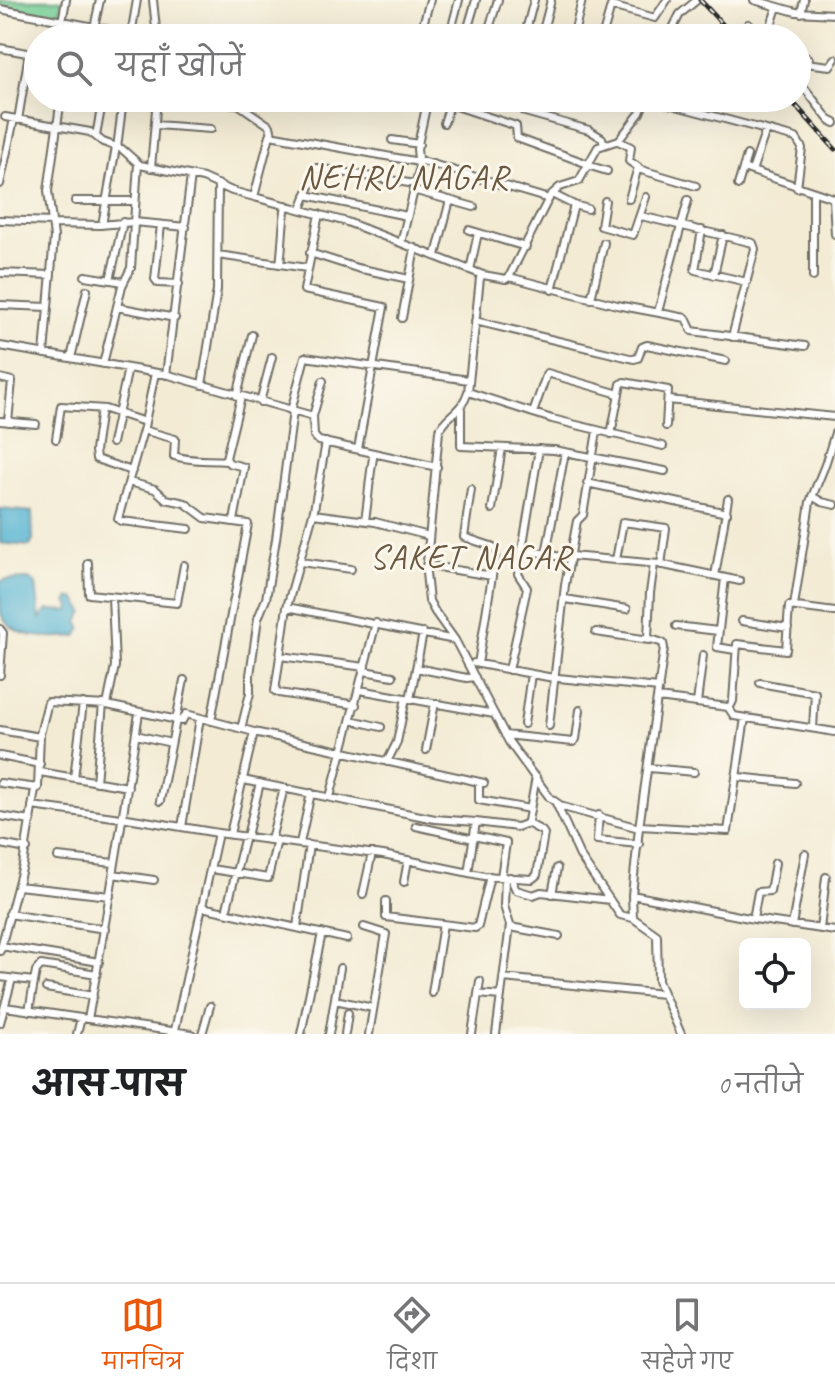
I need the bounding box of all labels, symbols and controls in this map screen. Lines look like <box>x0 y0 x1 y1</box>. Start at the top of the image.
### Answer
search box <box>24 24 811 112</box>
icon: search <box>52 46 96 90</box>
text: यहाँ खोजें <box>116 47 245 85</box>
district label: NEHRU NAGAR <box>299 155 511 198</box>
district label: SAKET NAGAR <box>370 535 574 578</box>
map controls <box>739 938 811 1010</box>
button: locate <box>739 938 811 1010</box>
text: आस-पास <box>32 1062 185 1105</box>
text: 0 नतीजे <box>718 1068 803 1101</box>
tab: मानचित्र <box>102 1293 183 1386</box>
tab: दिशा <box>387 1293 437 1386</box>
tab: सहेजे गए <box>642 1293 733 1386</box>

